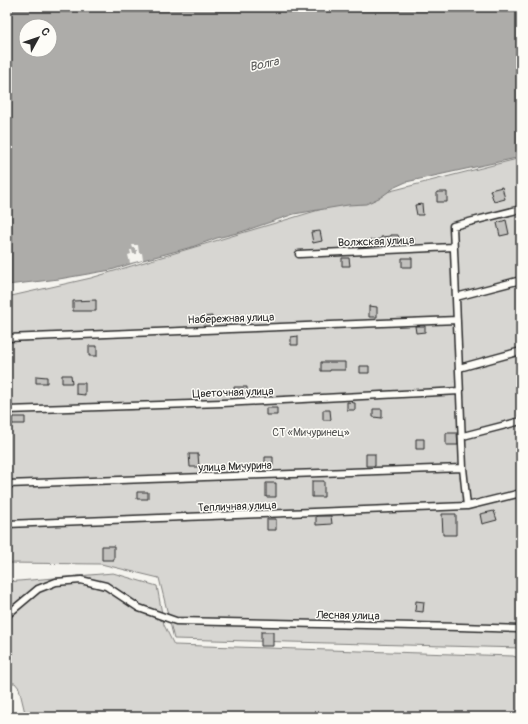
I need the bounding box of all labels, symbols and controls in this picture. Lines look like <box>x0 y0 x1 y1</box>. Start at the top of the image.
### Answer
north arrow <box>18 18 58 58</box>
text: С <box>38 25 53 39</box>
water label: Волга <box>248 54 281 75</box>
street label: Волжская улица <box>338 234 414 249</box>
street label: Набережная улица <box>187 310 275 327</box>
street label: Цветочная улица <box>192 385 274 400</box>
park label: СТ «Мичуринец» <box>272 426 350 439</box>
street label: улица Мичурина <box>197 459 272 474</box>
street label: Тепличная улица <box>197 499 277 514</box>
street label: Лесная улица <box>315 608 380 623</box>

